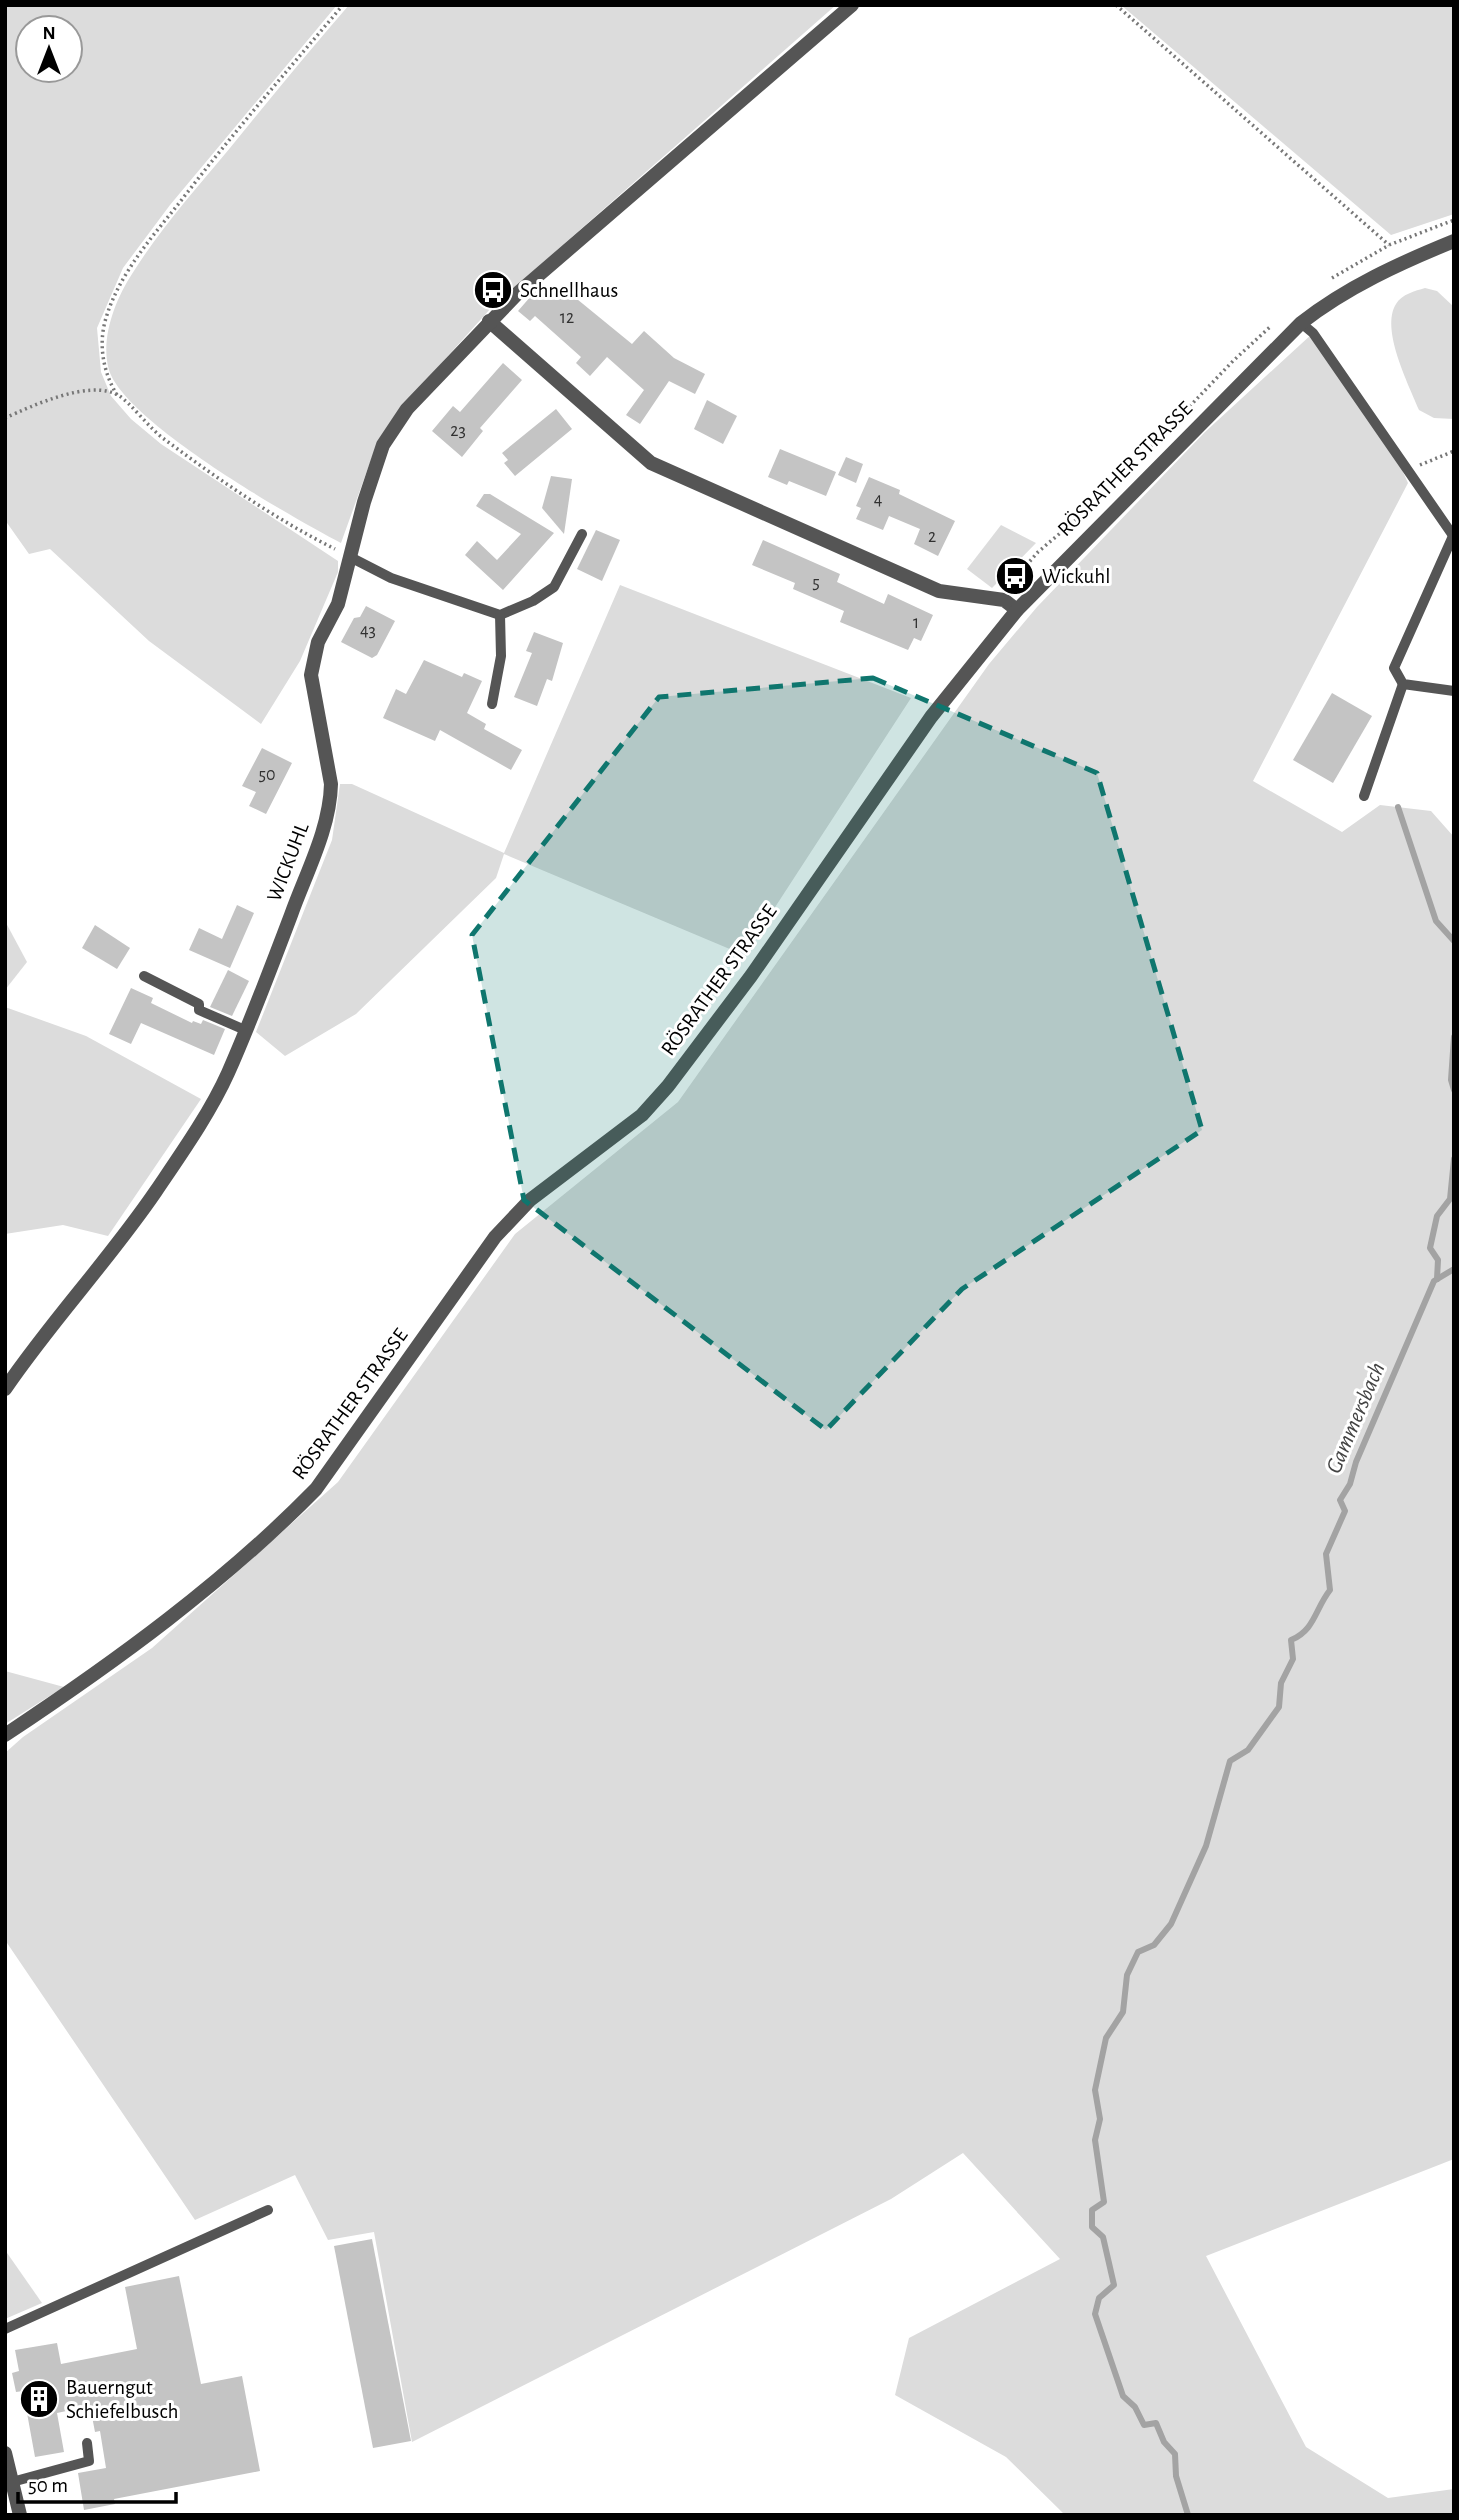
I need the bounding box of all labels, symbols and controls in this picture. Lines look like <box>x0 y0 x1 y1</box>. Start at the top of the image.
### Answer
north arrow <box>14 14 84 84</box>
text: N <box>42 24 56 43</box>
bus stop icon: Schnellhaus <box>472 269 514 311</box>
place label: Schnellhaus <box>520 280 618 301</box>
house number: 12 <box>560 309 574 327</box>
street label: RÖSRATHER STRASSE <box>1053 397 1196 540</box>
house number: 23 <box>450 422 466 440</box>
house number: 4 <box>874 491 883 509</box>
house number: 2 <box>928 528 936 546</box>
bus stop icon: Wickuhl <box>994 555 1036 597</box>
place label: Wickuhl <box>1042 566 1110 587</box>
house number: 5 <box>812 574 820 592</box>
house number: 1 <box>913 614 919 632</box>
house number: 43 <box>360 622 376 640</box>
house number: 50 <box>258 766 276 784</box>
street label: WICKUHL <box>263 819 313 904</box>
street label: RÖSRATHER STRASSE <box>657 900 781 1059</box>
street label: RÖSRATHER STRASSE <box>288 1324 412 1483</box>
water label: Gammersbach <box>1322 1359 1390 1477</box>
place label: Bauerngut Schiefelbusch <box>66 2377 178 2422</box>
building icon: Bauerngut Schiefelbusch <box>18 2378 60 2420</box>
scale bar <box>18 2460 175 2504</box>
text: 50 m <box>28 2475 68 2496</box>

